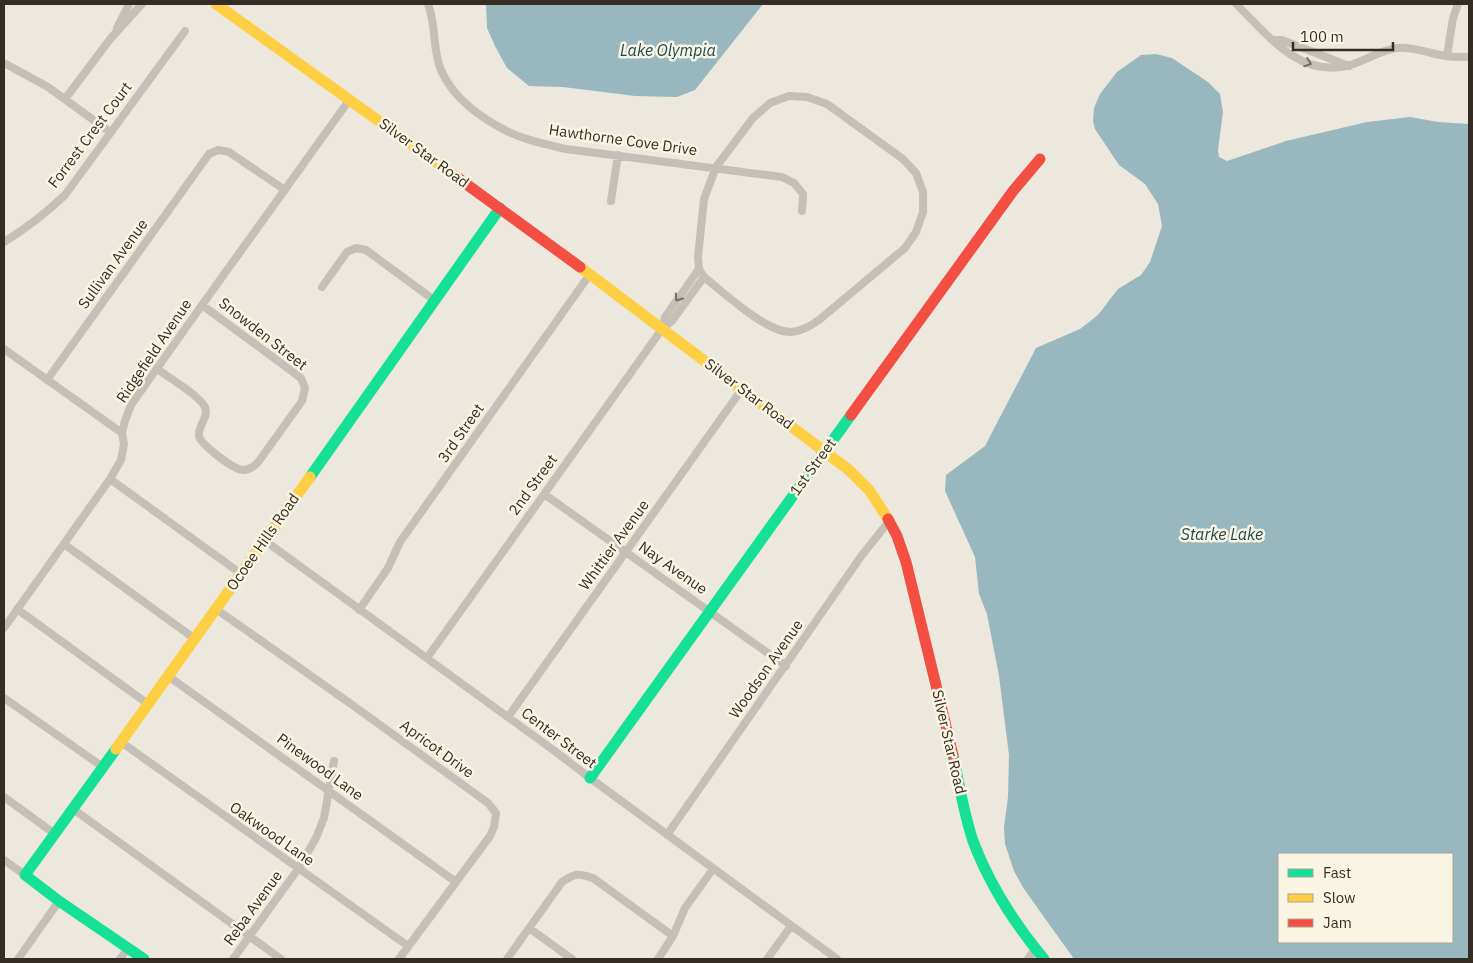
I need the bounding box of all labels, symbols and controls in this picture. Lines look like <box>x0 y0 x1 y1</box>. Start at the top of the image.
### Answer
scale bar <box>1293 20 1393 52</box>
text: 100 m <box>1300 27 1344 46</box>
water label: Lake Olympia <box>620 40 716 60</box>
one-way arrow <box>1303 57 1312 68</box>
street label: Forrest Crest Court <box>44 78 136 191</box>
street label: Silver Star Road <box>376 114 473 192</box>
street label: Hawthorne Cove Drive <box>548 120 698 159</box>
street label: Sullivan Avenue <box>74 215 152 312</box>
one-way arrow <box>675 292 684 302</box>
street label: Snowden Street <box>215 293 311 374</box>
street label: Ridgefield Avenue <box>112 295 195 406</box>
street label: Silver Star Road <box>701 354 798 433</box>
street label: 3rd Street <box>433 399 488 466</box>
street label: 1st Street <box>785 434 840 499</box>
street label: 2nd Street <box>504 450 561 519</box>
street label: Ocoee Hills Road <box>222 489 303 594</box>
street label: Whittier Avenue <box>574 496 653 594</box>
water label: Starke Lake <box>1181 524 1263 544</box>
street label: Nay Avenue <box>635 537 711 598</box>
street label: Woodson Avenue <box>724 616 807 722</box>
street label: Silver Star Road <box>928 688 971 796</box>
street label: Center Street <box>518 703 601 772</box>
street label: Apricot Drive <box>396 715 478 782</box>
street label: Pinewood Lane <box>273 729 367 804</box>
street label: Oakwood Lane <box>226 797 318 870</box>
legend <box>1278 853 1453 943</box>
text: Fast <box>1323 863 1351 882</box>
street label: Reba Avenue <box>219 867 286 949</box>
text: Slow <box>1323 888 1356 907</box>
text: Jam <box>1323 913 1352 932</box>

